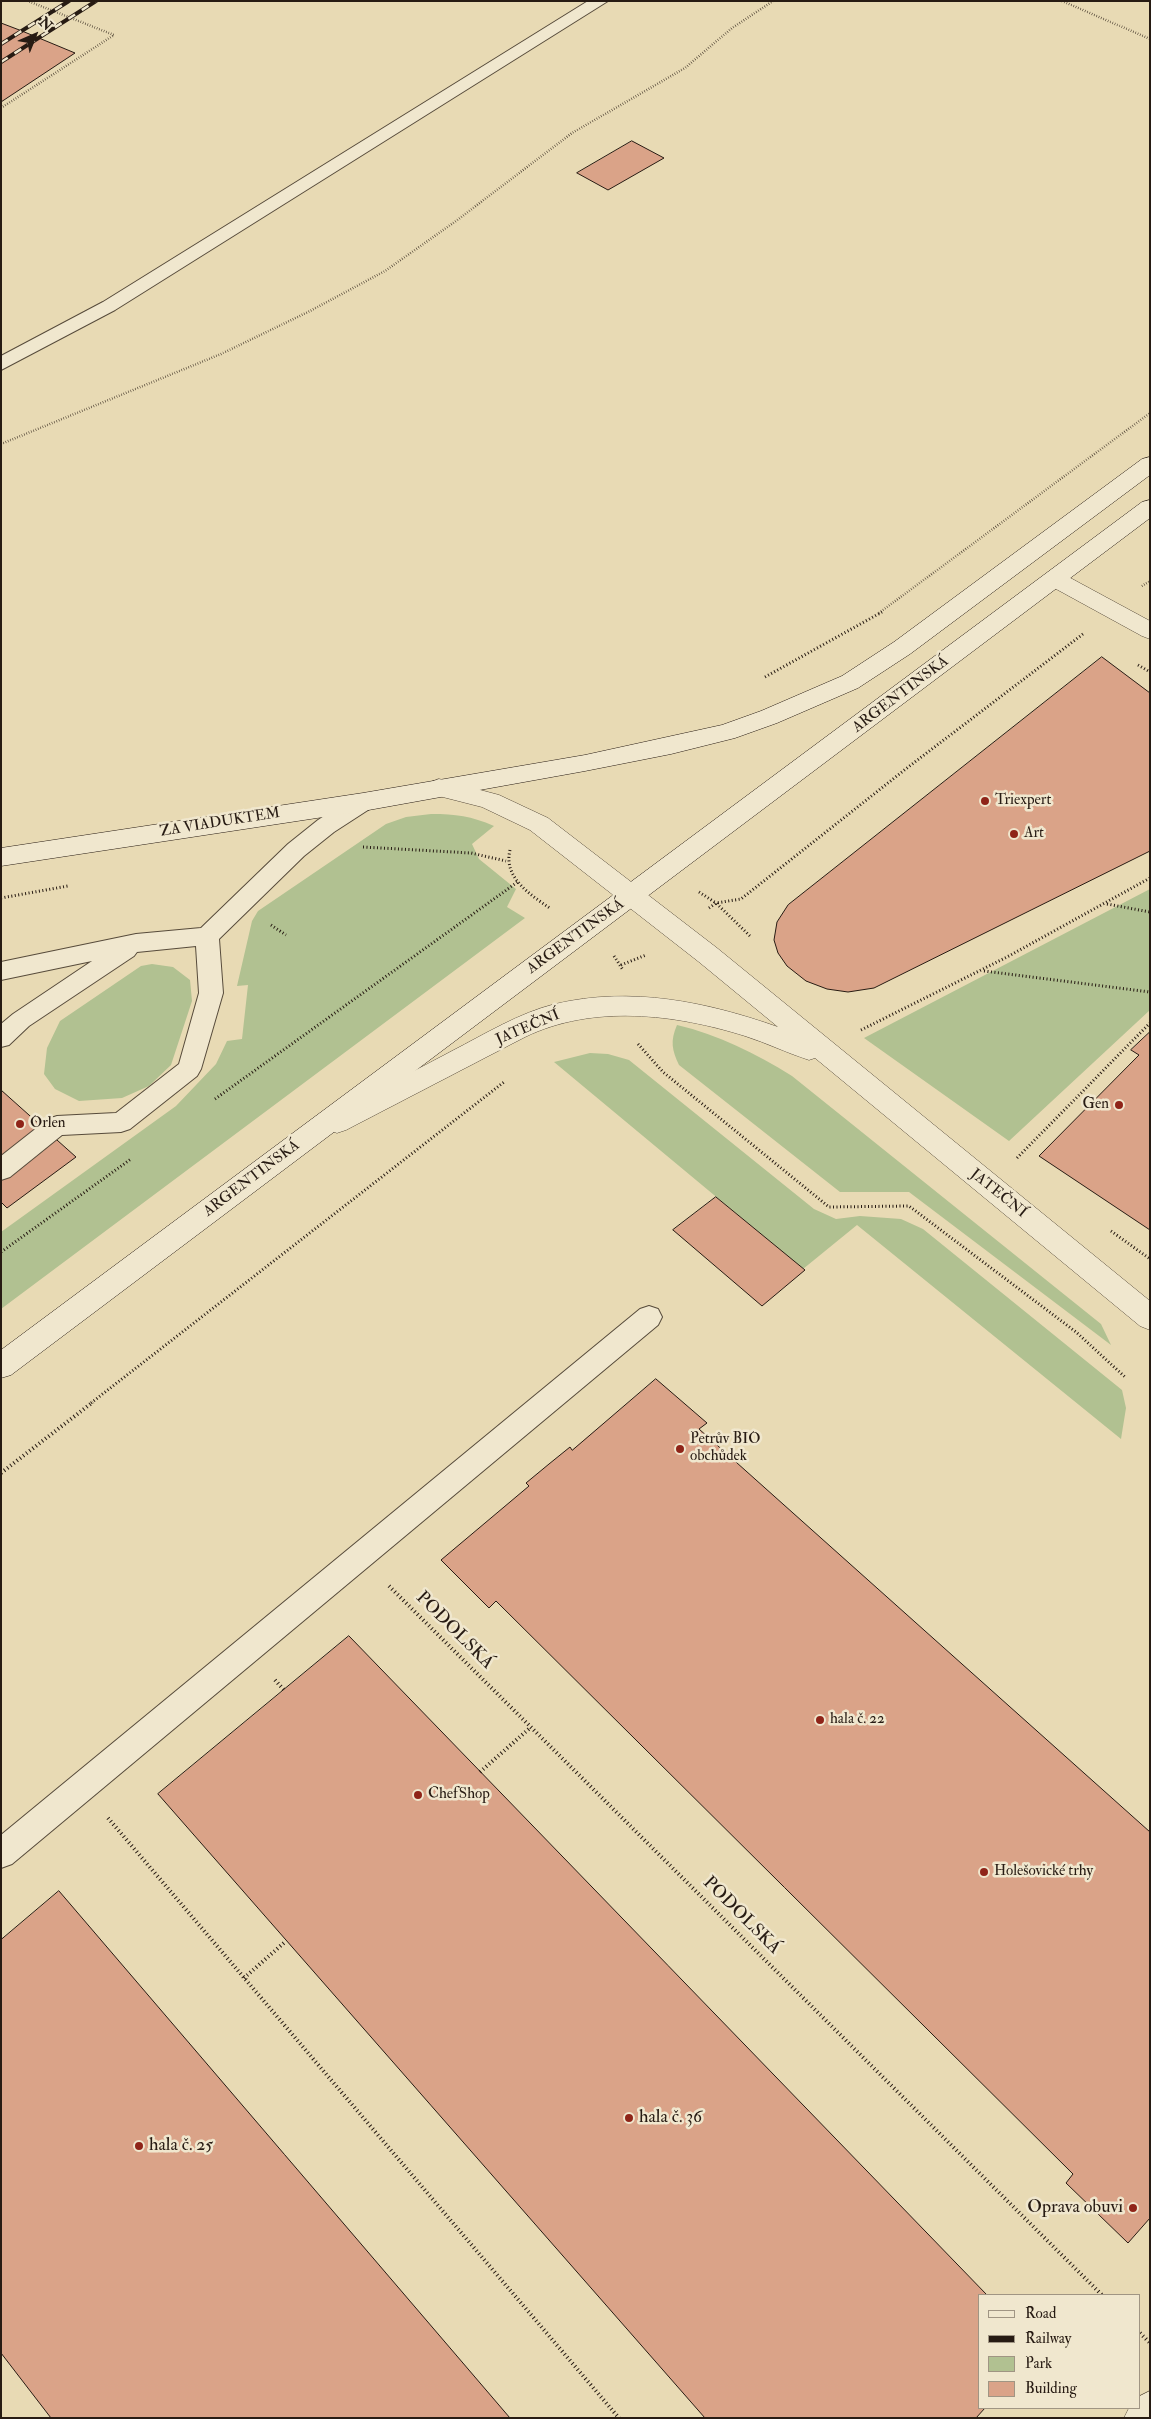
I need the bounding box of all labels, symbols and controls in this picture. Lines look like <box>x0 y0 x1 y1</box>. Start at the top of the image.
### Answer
north arrow <box>10 10 60 60</box>
text: N <box>35 13 56 34</box>
street label: ARGENTINSKÁ <box>849 653 953 737</box>
place label: Triexpert <box>995 792 1051 810</box>
marker: Triexpert <box>979 795 991 807</box>
street label: ZA VIADUKTEM <box>159 805 281 841</box>
place label: Art <box>1024 825 1044 843</box>
marker: Art <box>1008 828 1020 840</box>
street label: ARGENTINSKÁ <box>524 896 628 978</box>
street label: JATEČNÍ <box>493 1007 563 1049</box>
place label: Gen <box>1082 1096 1109 1114</box>
marker: Gen <box>1113 1099 1125 1111</box>
place label: Orlen <box>30 1115 66 1133</box>
marker: Orlen <box>14 1118 26 1130</box>
street label: ARGENTINSKÁ <box>200 1137 304 1221</box>
street label: JATEČNÍ <box>966 1166 1030 1222</box>
place label: Petrův BIO obchůdek <box>690 1431 760 1466</box>
marker: Petrův BIO obchůdek <box>674 1443 686 1455</box>
street label: PODOLSKÁ <box>411 1588 497 1674</box>
place label: hala č. 22 <box>830 1711 885 1729</box>
marker: hala č. 22 <box>814 1714 826 1726</box>
place label: ChefShop <box>428 1786 490 1804</box>
marker: ChefShop <box>412 1789 424 1801</box>
place label: Holešovické trhy <box>994 1863 1093 1881</box>
marker: Holešovické trhy <box>978 1866 990 1878</box>
street label: PODOLSKÁ <box>698 1873 784 1959</box>
place label: hala č. 36 <box>639 2107 702 2129</box>
marker: hala č. 36 <box>623 2112 635 2124</box>
place label: hala č. 25 <box>149 2135 213 2157</box>
marker: hala č. 25 <box>133 2140 145 2152</box>
place label: Oprava obuvi <box>1027 2197 1123 2219</box>
marker: Oprava obuvi <box>1127 2202 1139 2214</box>
legend <box>978 2294 1141 2409</box>
text: Road <box>1025 2304 1056 2323</box>
text: Railway <box>1025 2329 1071 2348</box>
text: Park <box>1025 2354 1052 2373</box>
text: Building <box>1025 2379 1077 2398</box>

